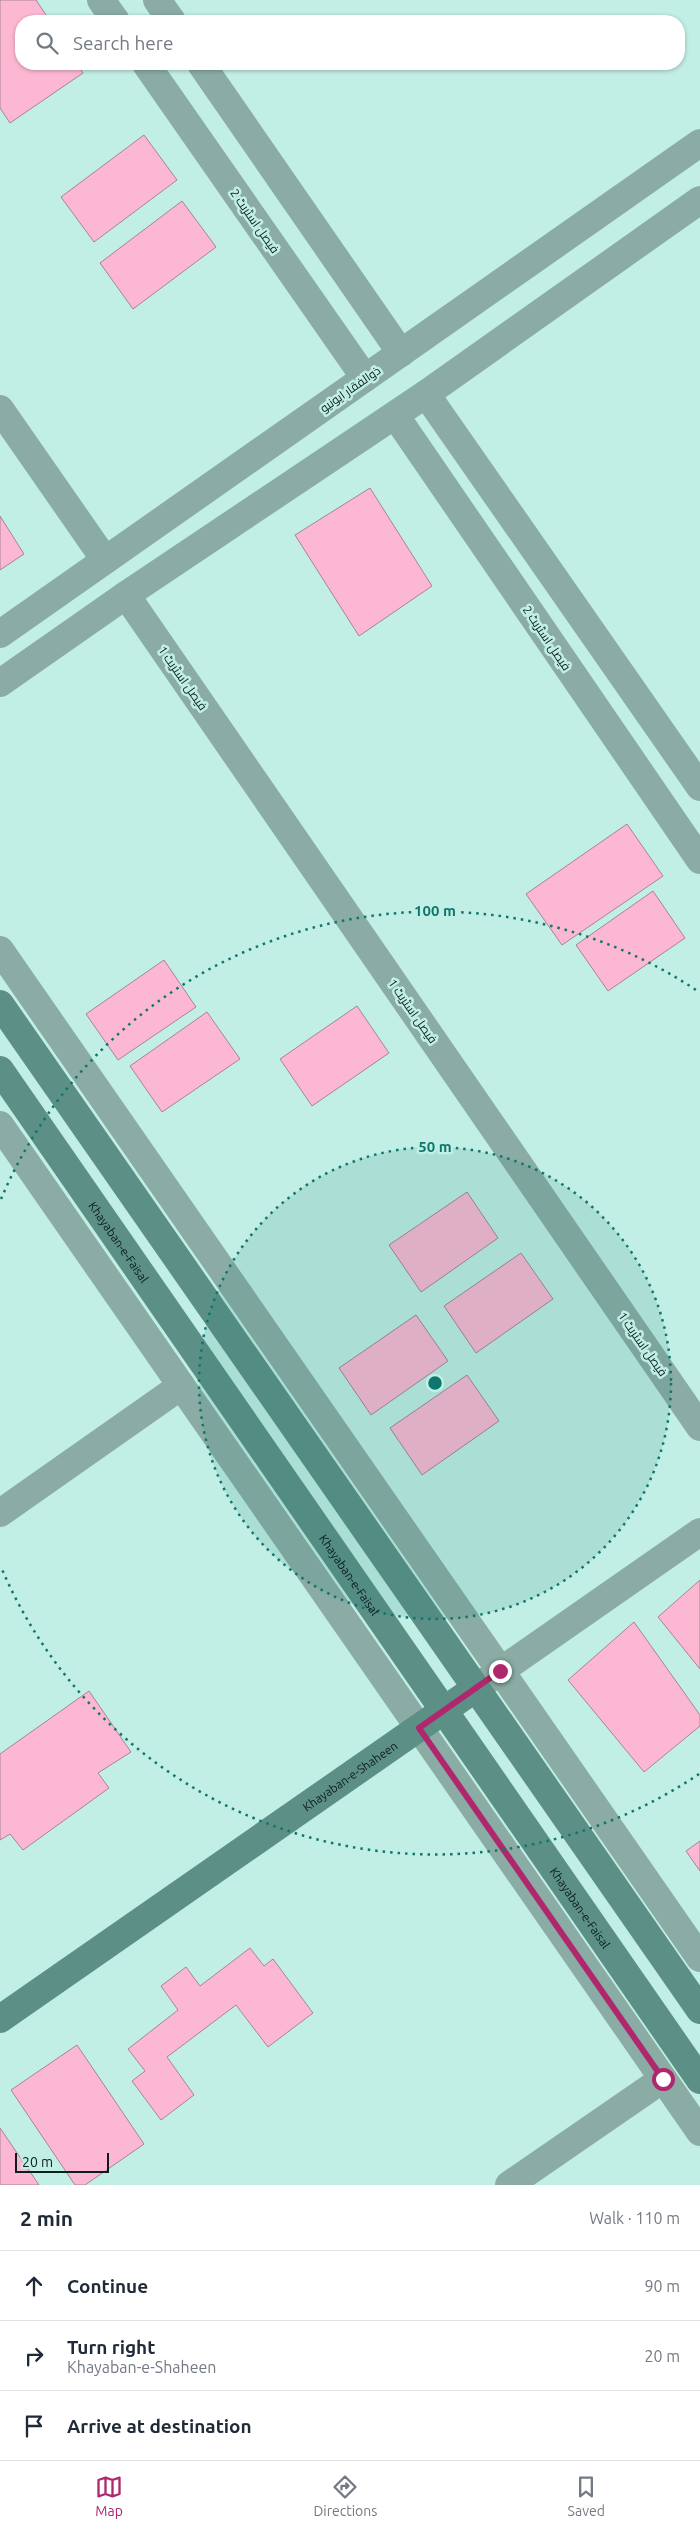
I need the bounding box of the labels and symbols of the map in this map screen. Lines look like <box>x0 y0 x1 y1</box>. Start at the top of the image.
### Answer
street label: فیصل اسٹریٹ 2 <box>227 187 282 256</box>
street label: ذوالفقار ایونیو <box>317 363 383 415</box>
street label: فیصل اسٹریٹ 2 <box>520 603 573 673</box>
street label: فیصل اسٹریٹ 1 <box>155 644 210 713</box>
text: 100 m <box>414 902 456 919</box>
street label: فیصل اسٹریٹ 1 <box>385 977 440 1046</box>
text: 50 m <box>418 1138 452 1155</box>
street label: Khayaban-e-Faisal <box>87 1199 152 1285</box>
street label: فیصل اسٹریٹ 1 <box>615 1310 670 1379</box>
centre of rings <box>426 1374 444 1392</box>
street label: Khayaban-e-Faisal <box>317 1532 382 1618</box>
route end <box>489 1660 512 1683</box>
street label: Khayaban-e-Shaheen <box>300 1738 400 1813</box>
street label: Khayaban-e-Faisal <box>548 1865 613 1950</box>
route start <box>652 2068 675 2091</box>
scale bar <box>15 2150 109 2173</box>

